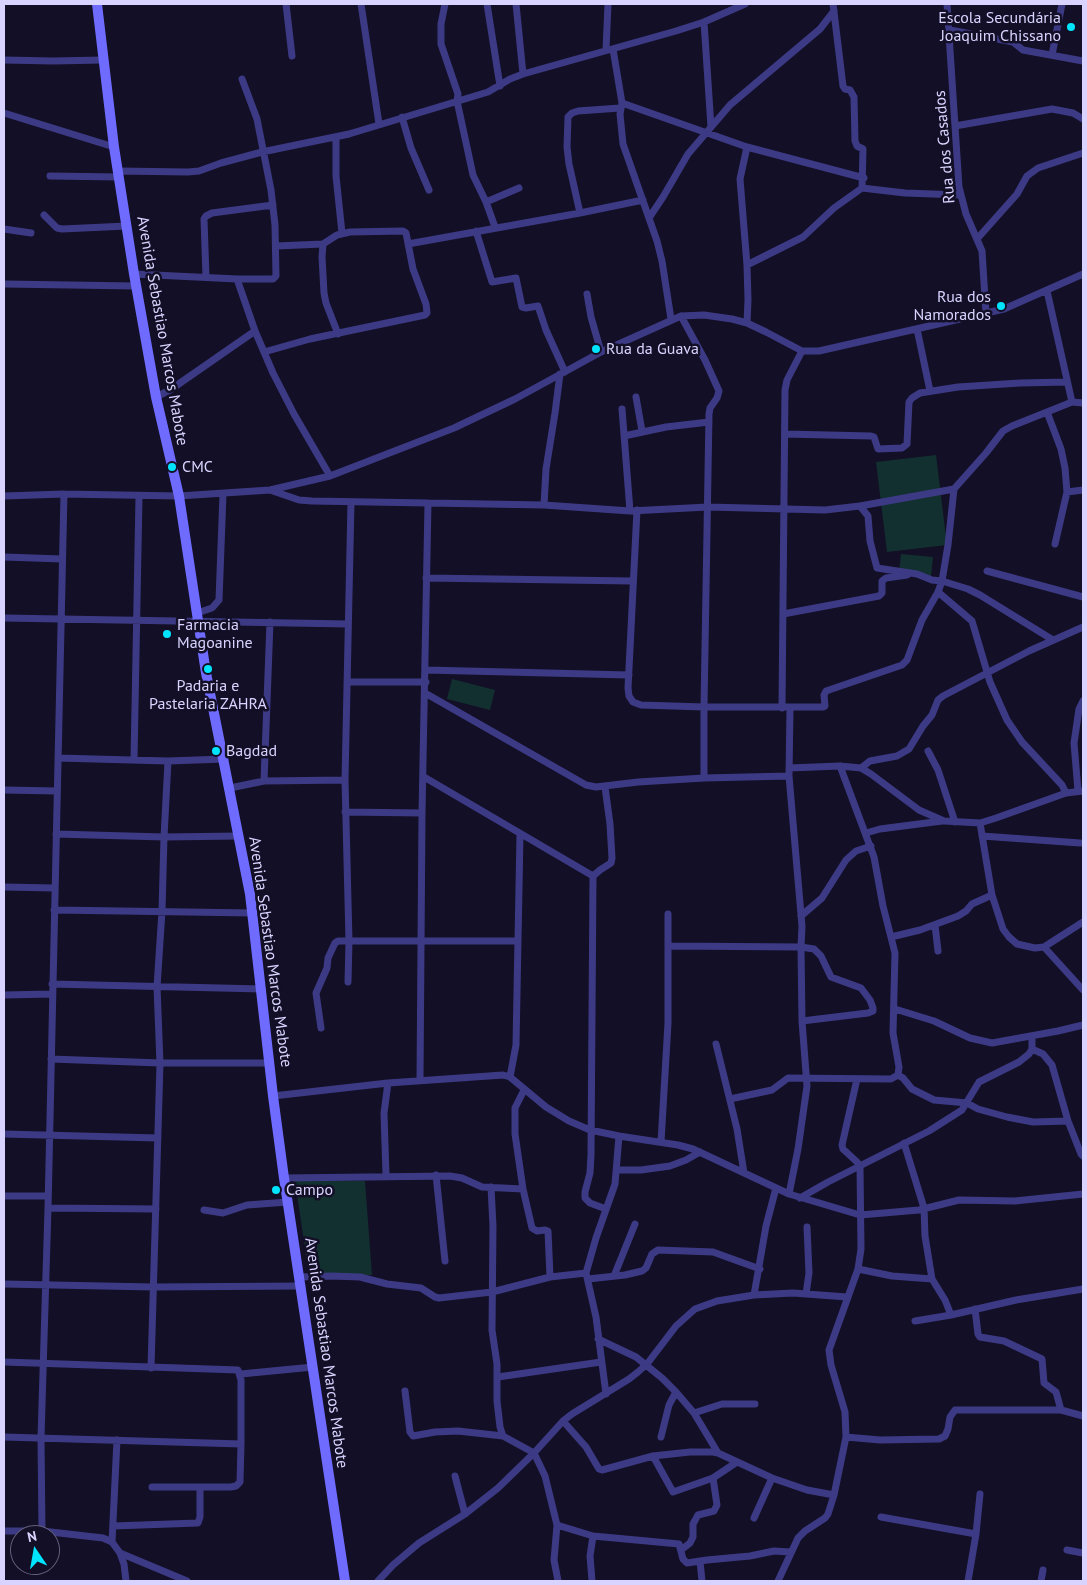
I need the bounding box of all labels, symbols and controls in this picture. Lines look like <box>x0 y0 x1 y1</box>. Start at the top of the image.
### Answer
place label: Escola Secundária Joaquim Chissano <box>938 8 1061 46</box>
marker: Escola Secundária Joaquim Chissano <box>1065 21 1077 33</box>
street label: Rua dos Casados <box>930 89 960 205</box>
street label: Avenida Sebastiao Marcos Mabote <box>132 215 192 447</box>
place label: Rua dos Namorados <box>913 287 991 325</box>
marker: Rua dos Namorados <box>995 300 1007 312</box>
place label: Rua da Guava <box>606 339 699 359</box>
marker: Rua da Guava <box>590 343 602 355</box>
place label: CMC <box>182 457 213 477</box>
marker: CMC <box>166 461 178 473</box>
place label: Farmacia Magoanine <box>177 615 253 653</box>
marker: Farmacia Magoanine <box>161 628 173 640</box>
marker: Padaria e Pastelaria ZAHRA <box>202 663 214 675</box>
place label: Padaria e Pastelaria ZAHRA <box>149 676 267 714</box>
place label: Bagdad <box>226 741 277 761</box>
marker: Bagdad <box>210 745 222 757</box>
street label: Avenida Sebastiao Marcos Mabote <box>244 836 296 1068</box>
place label: Campo <box>286 1180 333 1200</box>
marker: Campo <box>270 1184 282 1196</box>
street label: Avenida Sebastiao Marcos Mabote <box>300 1237 352 1469</box>
north arrow <box>10 1525 60 1575</box>
text: N <box>26 1527 38 1546</box>

